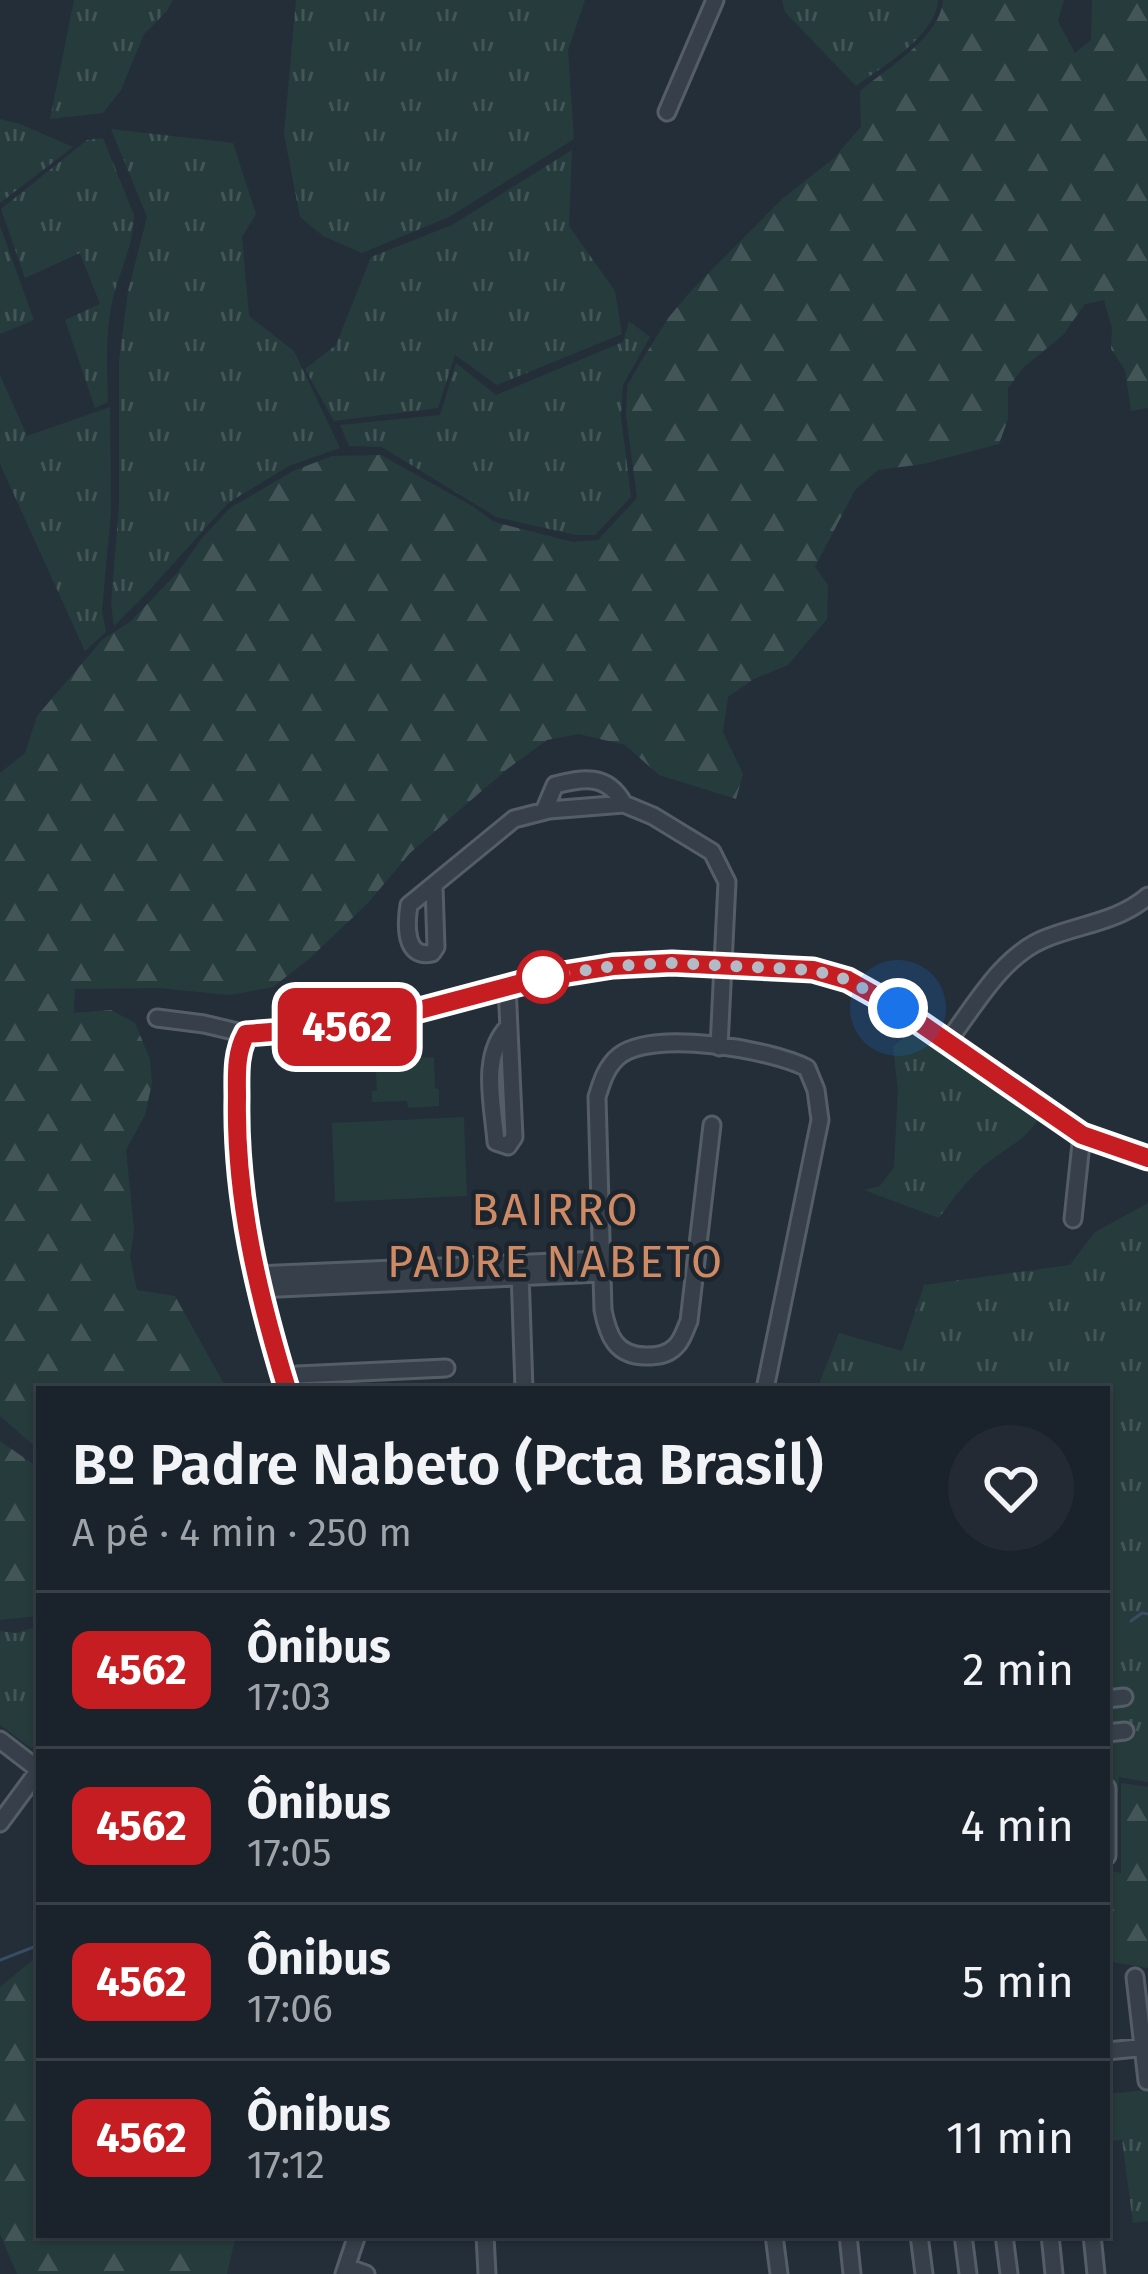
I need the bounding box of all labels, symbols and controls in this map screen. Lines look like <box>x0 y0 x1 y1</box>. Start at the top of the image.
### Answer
unlabelled marker <box>518 952 568 1002</box>
your location <box>868 978 928 1038</box>
line badge: 4562 <box>263 988 431 1066</box>
text: 4562 <box>302 1002 392 1052</box>
district label: BAIRRO PADRE NABETO <box>387 1183 725 1289</box>
button: heart <box>948 1425 1074 1551</box>
text: Bº Padre Nabeto (Pcta Brasil) <box>72 1431 824 1499</box>
text: A pé · 4 min · 250 m <box>72 1510 412 1556</box>
text: Ônibus <box>247 1620 391 1674</box>
text: 2 min <box>962 1643 1074 1697</box>
text: 4562 <box>96 1645 187 1695</box>
text: 17:03 <box>247 1674 331 1720</box>
text: Ônibus <box>247 1776 391 1830</box>
text: 4 min <box>961 1799 1074 1853</box>
text: 4562 <box>96 1801 187 1851</box>
text: 17:05 <box>247 1830 332 1876</box>
text: Ônibus <box>247 1932 391 1986</box>
text: 5 min <box>962 1955 1074 2009</box>
text: 4562 <box>96 1957 187 2007</box>
text: 17:06 <box>247 1986 333 2032</box>
text: Ônibus <box>247 2088 391 2142</box>
text: 11 min <box>946 2111 1074 2165</box>
text: 4562 <box>96 2113 187 2163</box>
text: 17:12 <box>247 2142 325 2188</box>

